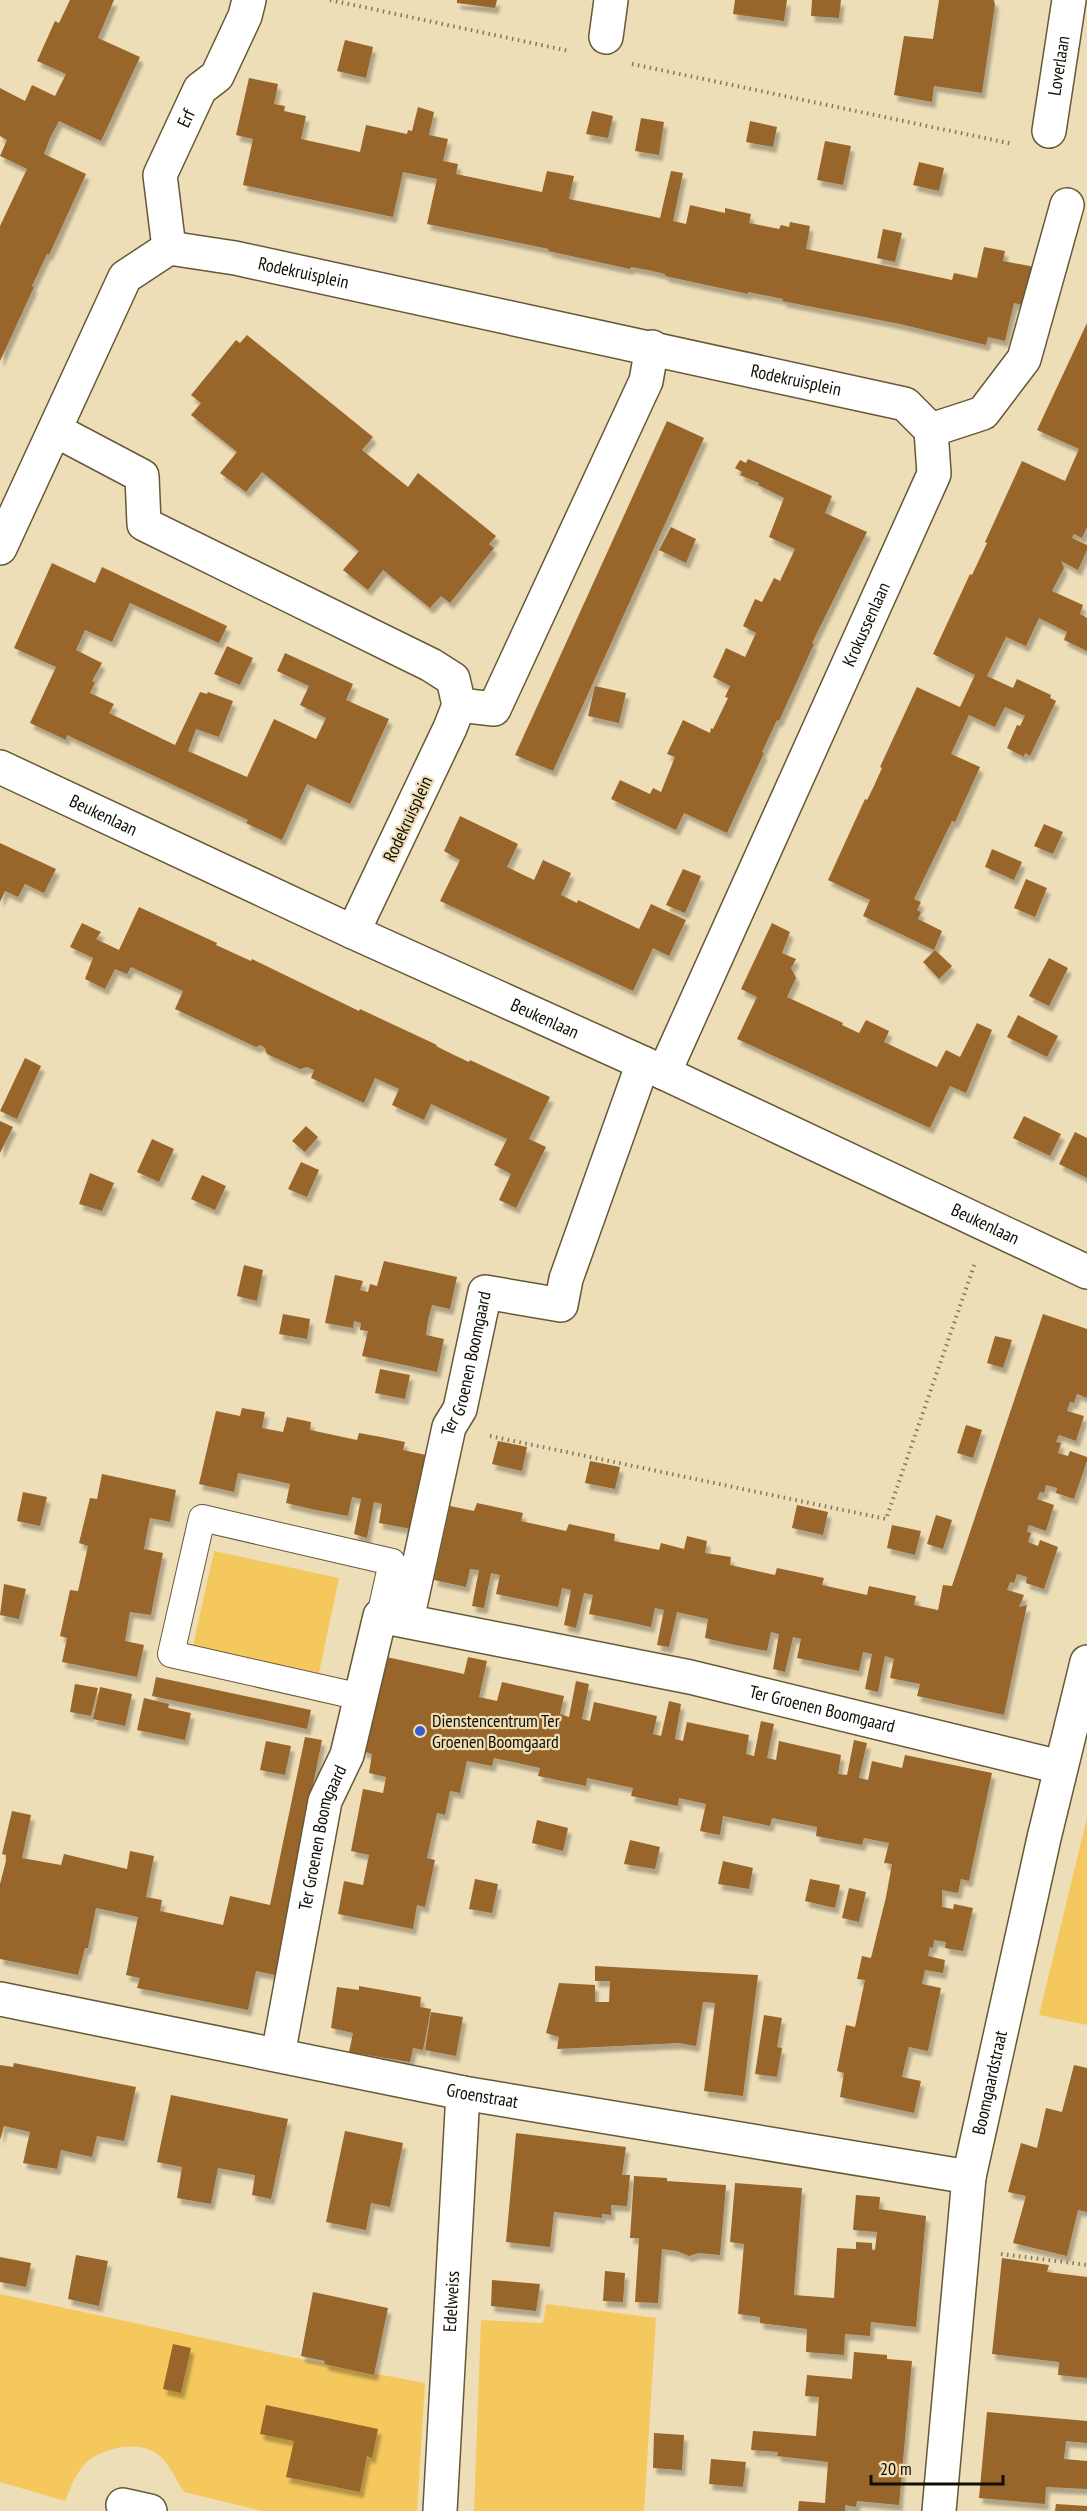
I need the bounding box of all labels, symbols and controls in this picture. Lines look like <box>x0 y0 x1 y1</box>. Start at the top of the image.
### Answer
street label: Loverlaan <box>1043 34 1074 97</box>
street label: Erf <box>172 104 201 131</box>
street label: Rodekruisplein <box>256 251 351 293</box>
street label: Rodekruisplein <box>749 359 843 401</box>
street label: Krokussenlaan <box>837 578 895 670</box>
street label: Rodekruisplein <box>378 772 437 865</box>
street label: Beukenlaan <box>66 789 141 841</box>
street label: Beukenlaan <box>507 993 583 1044</box>
street label: Beukenlaan <box>948 1198 1023 1249</box>
street label: Ter Groenen Boomgaard <box>436 1289 496 1437</box>
street label: Ter Groenen Boomgaard <box>747 1680 897 1737</box>
place label: Dienstencentrum Ter Groenen Boomgaard <box>432 1709 560 1753</box>
marker: Dienstencentrum Ter Groenen Boomgaard <box>413 1724 427 1738</box>
street label: Ter Groenen Boomgaard <box>293 1761 351 1912</box>
street label: Boomgaardstraat <box>967 2028 1012 2137</box>
street label: Groenstraat <box>445 2078 520 2113</box>
street label: Edelweiss <box>438 2270 464 2332</box>
scale bar <box>871 2448 1003 2486</box>
text: 20 m <box>880 2457 912 2480</box>

